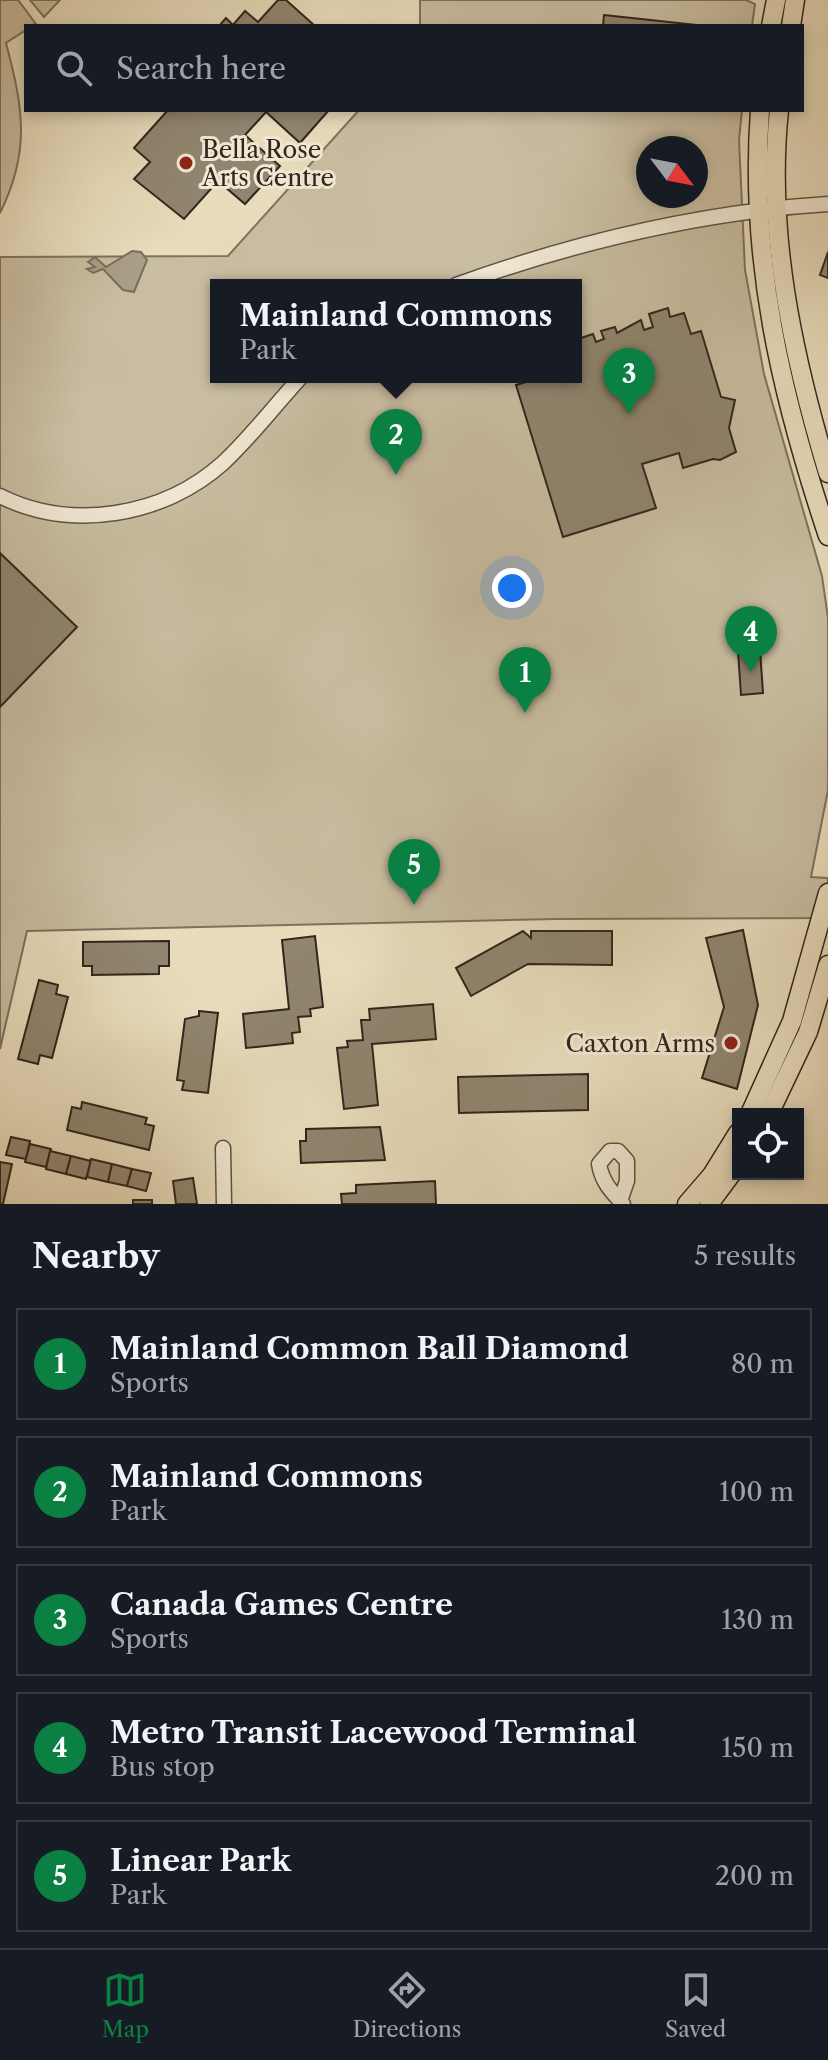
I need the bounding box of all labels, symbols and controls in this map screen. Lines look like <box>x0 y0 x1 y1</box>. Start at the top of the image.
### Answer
search box <box>24 24 804 112</box>
icon: search <box>52 46 96 90</box>
text: Search here <box>116 50 286 87</box>
place label: Bella Rose Arts Centre <box>201 135 334 192</box>
north arrow <box>636 136 708 208</box>
marker: Bella Rose Arts Centre <box>177 154 195 172</box>
popup <box>210 279 582 383</box>
text: Mainland Commons <box>240 297 552 334</box>
text: Park <box>240 334 296 366</box>
pin: 3 <box>603 348 655 414</box>
pin: 2 <box>370 409 422 475</box>
your location <box>492 568 532 608</box>
pin: 4 <box>725 606 777 672</box>
pin: 1 <box>499 647 551 713</box>
pin: 5 <box>388 839 440 905</box>
place label: Caxton Arms <box>566 1029 715 1058</box>
marker: Caxton Arms <box>722 1034 740 1052</box>
map controls <box>732 1108 804 1180</box>
button: locate <box>732 1108 804 1180</box>
text: Nearby <box>32 1235 160 1277</box>
text: 5 results <box>694 1240 796 1272</box>
text: Mainland Common Ball Diamond <box>110 1330 628 1367</box>
text: 1 <box>54 1348 66 1380</box>
text: 80 m <box>731 1348 794 1380</box>
text: Sports <box>110 1367 189 1399</box>
text: Mainland Commons <box>110 1458 423 1495</box>
text: 2 <box>52 1476 68 1508</box>
text: 100 m <box>719 1476 794 1508</box>
text: Park <box>110 1495 167 1527</box>
text: Canada Games Centre <box>110 1586 453 1623</box>
text: 3 <box>53 1604 67 1636</box>
text: 130 m <box>721 1604 794 1636</box>
text: Sports <box>110 1623 189 1655</box>
text: Metro Transit Lacewood Terminal <box>110 1714 637 1751</box>
text: 4 <box>52 1732 68 1764</box>
text: 150 m <box>721 1732 794 1764</box>
text: Bus stop <box>110 1751 215 1783</box>
text: Linear Park <box>110 1842 291 1879</box>
text: 5 <box>53 1860 67 1892</box>
text: 200 m <box>715 1860 794 1892</box>
text: Park <box>110 1879 167 1911</box>
tab: Map <box>102 1968 149 2043</box>
tab: Directions <box>353 1968 461 2043</box>
tab: Saved <box>665 1968 726 2043</box>

